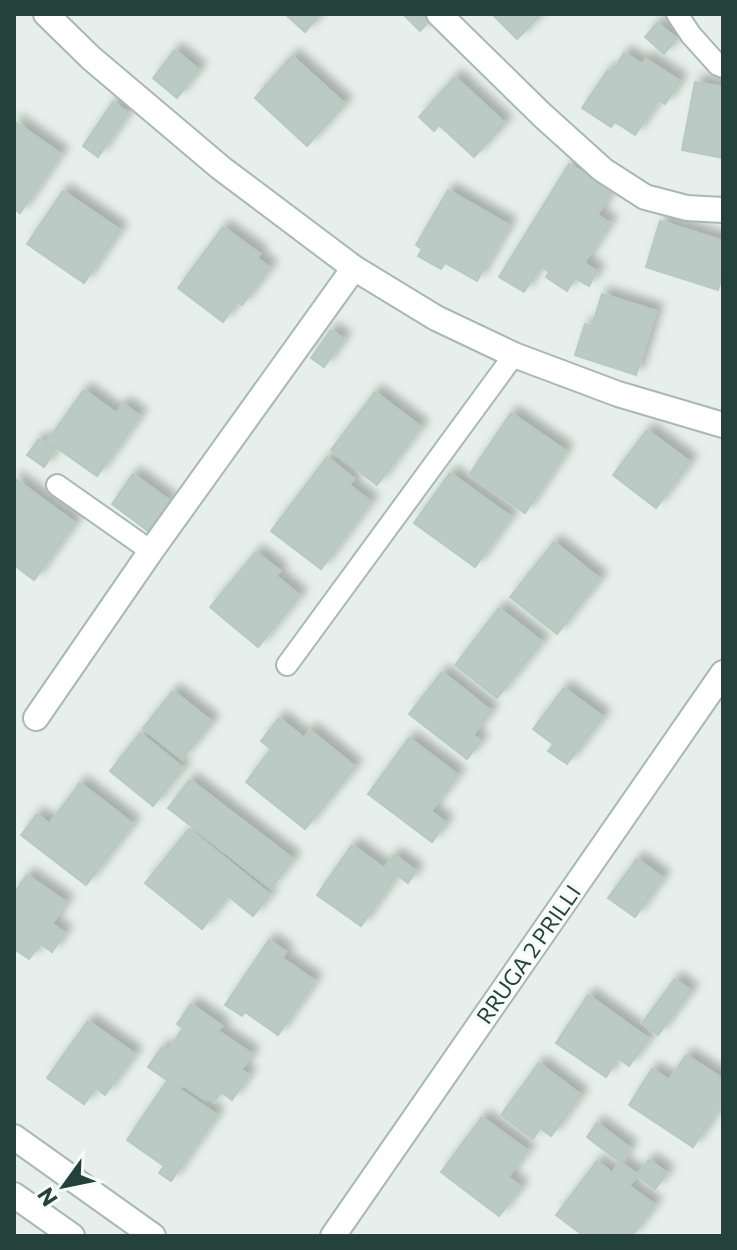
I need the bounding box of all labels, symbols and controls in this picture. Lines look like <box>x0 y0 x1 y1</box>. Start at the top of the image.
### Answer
street label: RRUGA 2 PRILLI <box>470 879 586 1029</box>
north arrow <box>24 1146 104 1226</box>
text: N <box>31 1183 63 1211</box>

